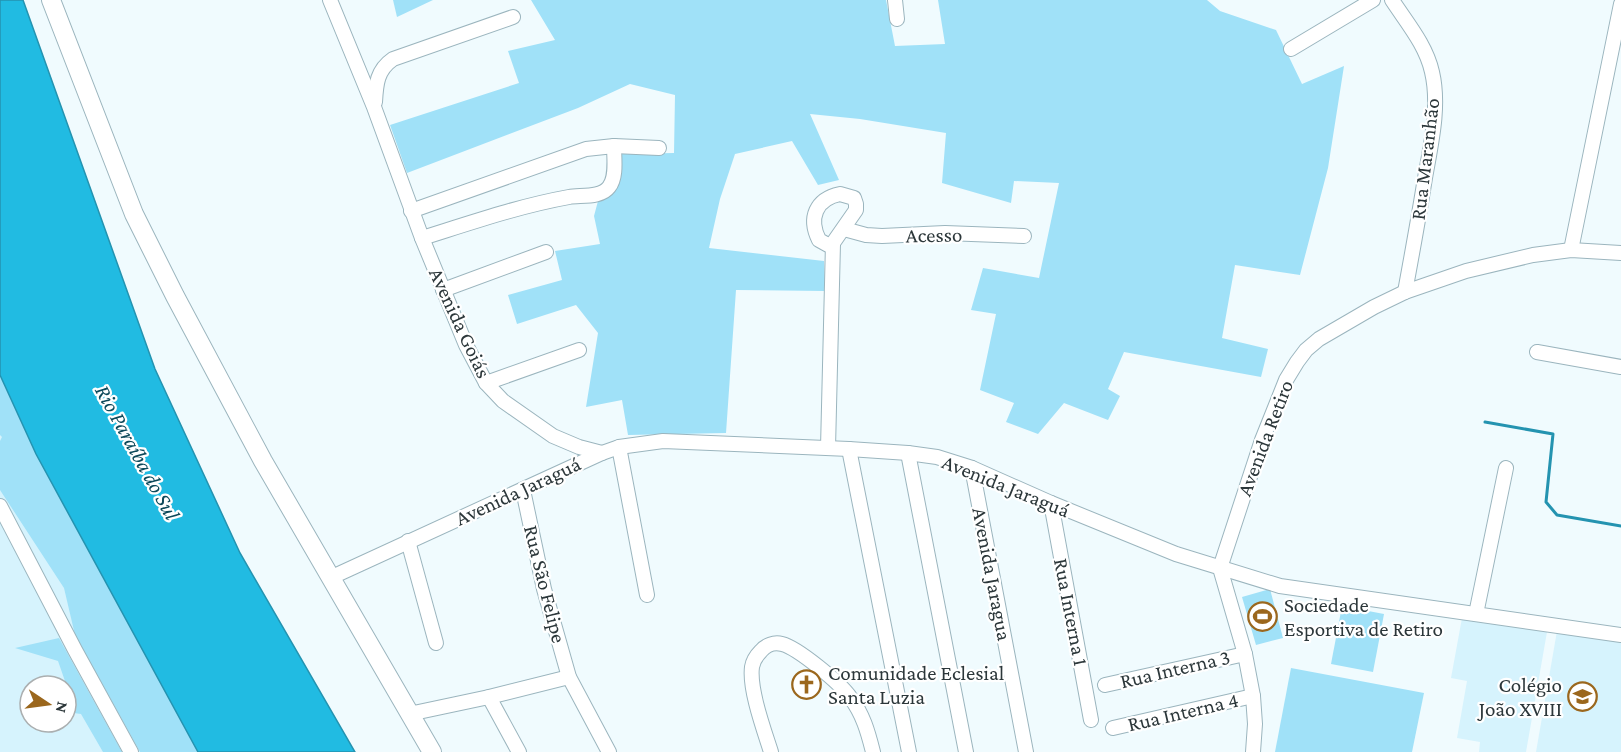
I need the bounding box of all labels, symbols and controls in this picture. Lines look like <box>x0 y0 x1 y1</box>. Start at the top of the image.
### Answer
street label: Rua Maranhão <box>1406 97 1444 221</box>
street label: Acesso <box>905 223 963 247</box>
street label: Avenida Goiás <box>424 264 496 382</box>
street label: Avenida Retiro <box>1232 377 1298 499</box>
water label: Rio Paraíba do Sul <box>90 380 185 525</box>
street label: Avenida Jaraguá <box>939 450 1074 523</box>
street label: Avenida Jaraguá <box>452 451 585 530</box>
street label: Avenida Jaragua <box>967 505 1017 643</box>
street label: Rua São Felipe <box>519 523 571 645</box>
street label: Rua Interna 1 <box>1049 556 1093 668</box>
place label: Sociedade Esportiva de Retiro <box>1284 593 1443 641</box>
sports icon: Sociedade Esportiva de Retiro <box>1247 601 1279 633</box>
street label: Rua Interna 3 <box>1118 645 1232 693</box>
place label: Comunidade Eclesial Santa Luzia <box>828 661 1004 709</box>
church icon: Comunidade Eclesial Santa Luzia <box>791 669 823 701</box>
place label: Colégio João XVIII <box>1477 673 1562 721</box>
north arrow <box>18 674 78 734</box>
school or university icon: Colégio João XVIII <box>1567 681 1599 713</box>
street label: Rua Interna 4 <box>1125 688 1241 736</box>
text: N <box>53 700 72 715</box>

